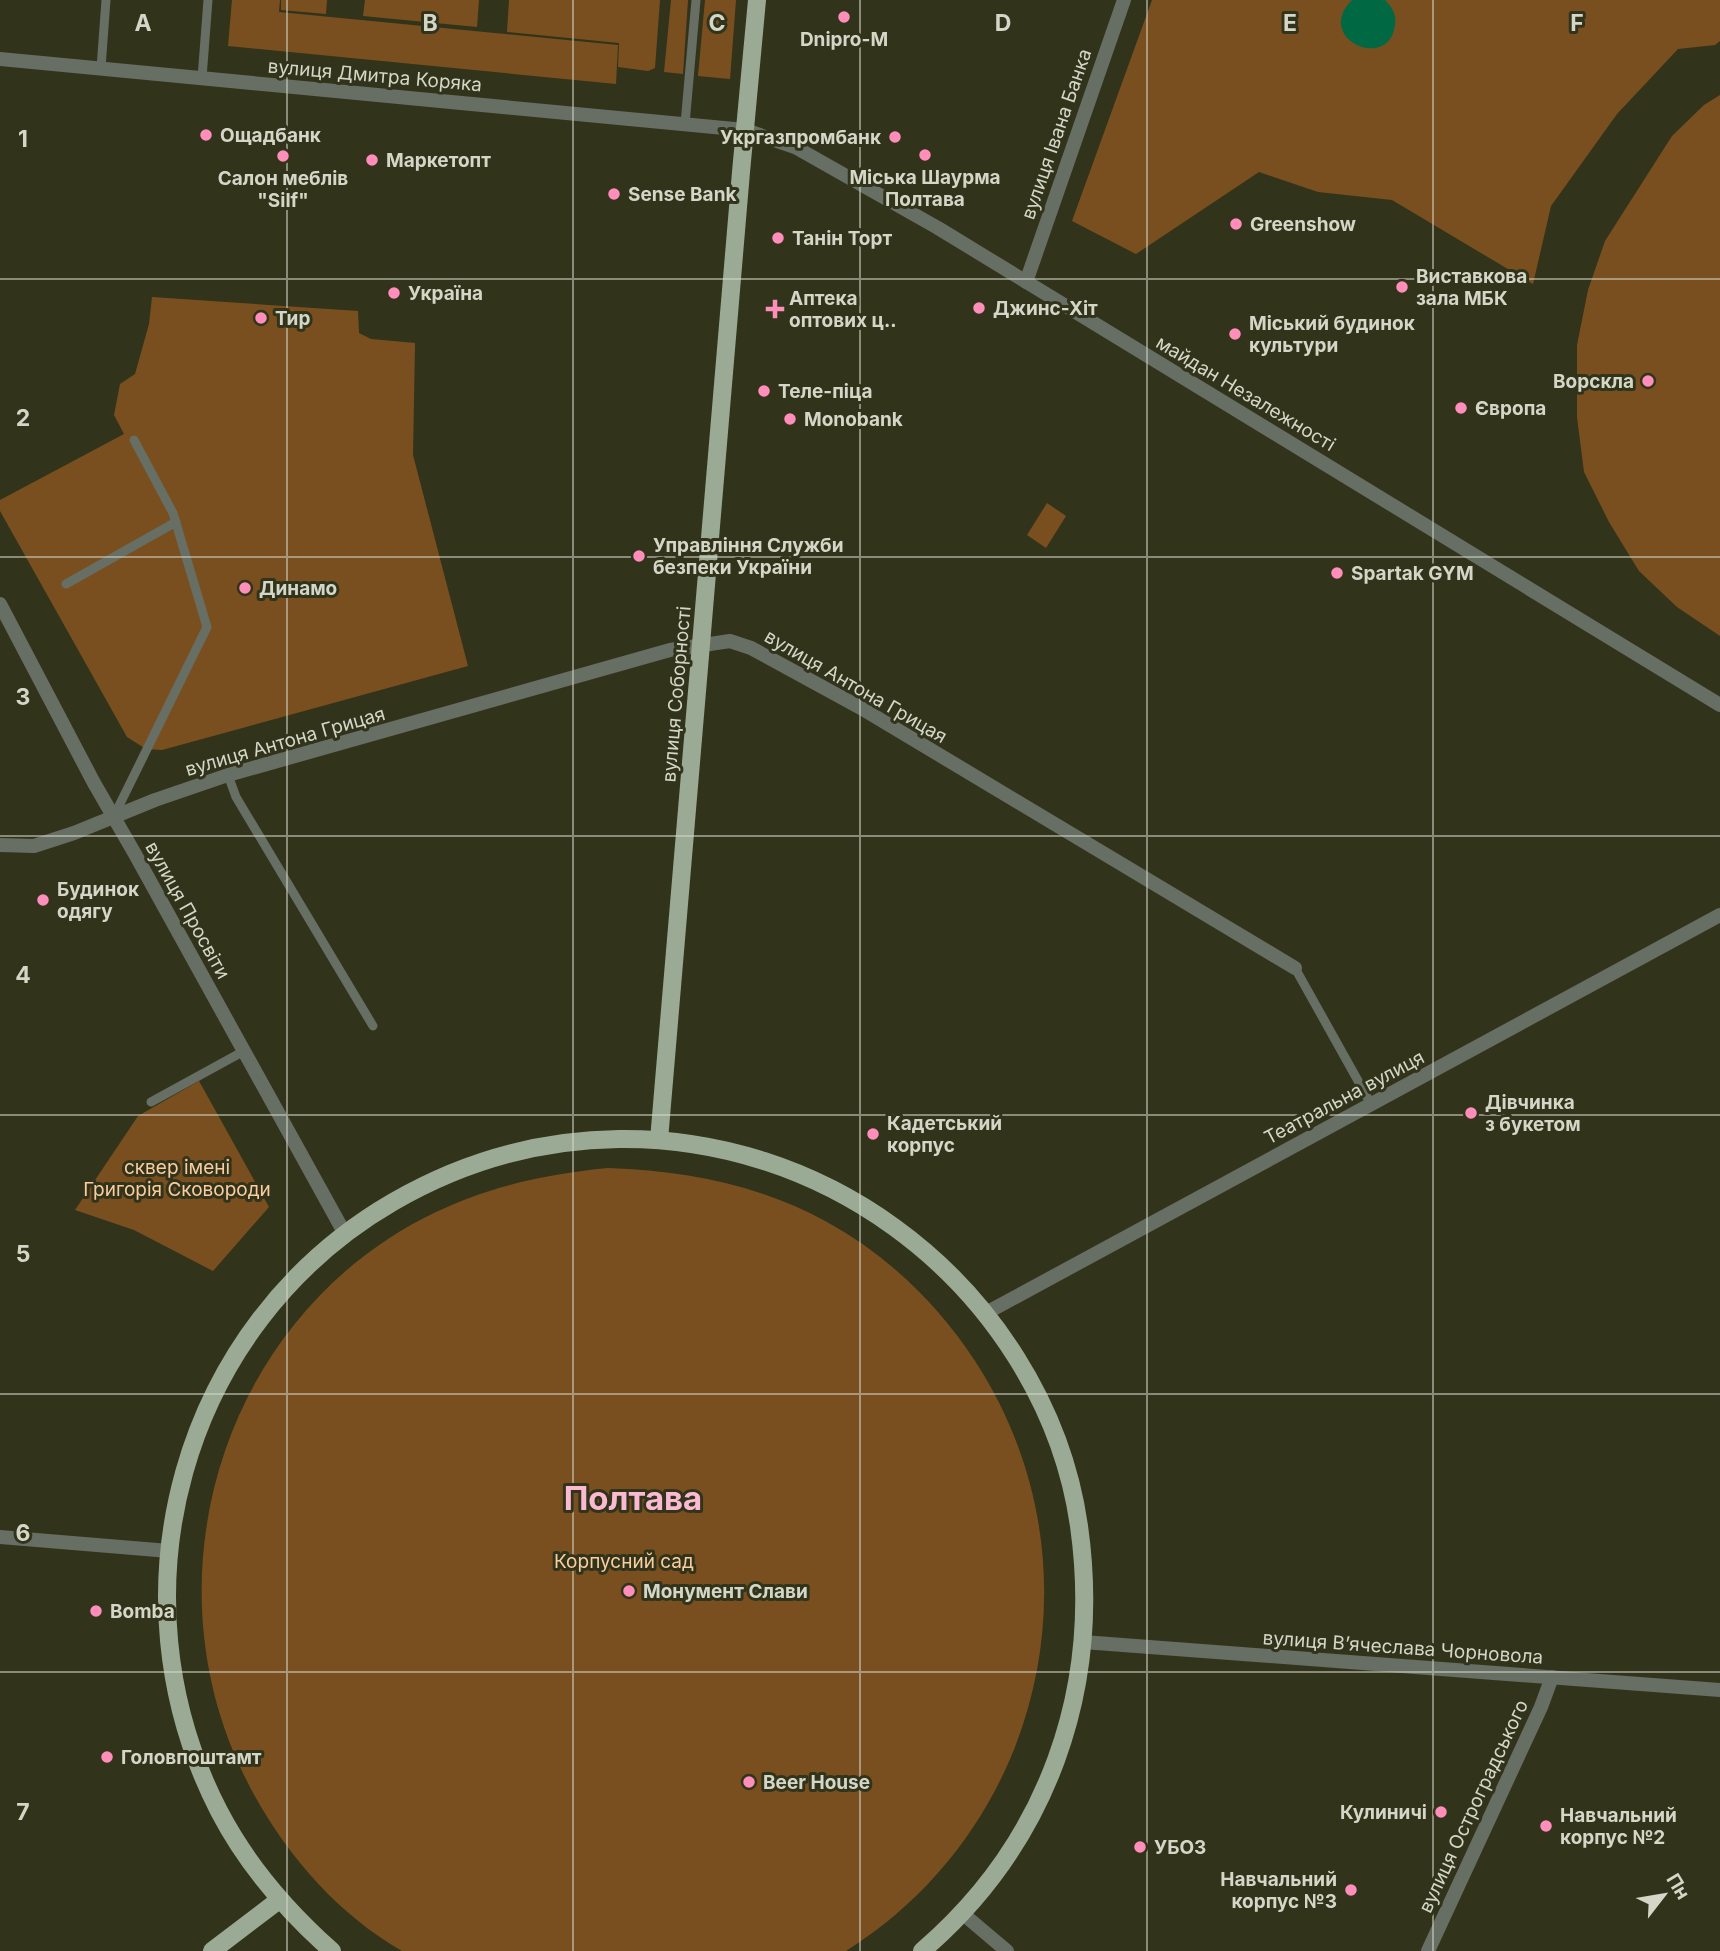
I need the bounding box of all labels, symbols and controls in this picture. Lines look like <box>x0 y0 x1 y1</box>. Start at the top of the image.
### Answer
text: A <box>134 9 152 37</box>
text: B <box>422 9 438 37</box>
text: C <box>708 9 726 37</box>
marker: Dnipro-M <box>836 9 852 25</box>
text: D <box>995 9 1011 37</box>
text: E <box>1283 9 1297 37</box>
text: F <box>1570 9 1584 37</box>
place label: Dnipro-M <box>800 28 888 51</box>
street label: вулиця Івана Банка <box>1016 46 1096 222</box>
street label: вулиця Дмитра Коряка <box>267 55 483 96</box>
place label: Ощадбанк <box>220 124 321 147</box>
text: 1 <box>18 125 28 153</box>
place label: Укргазпромбанк <box>720 126 881 149</box>
marker: Ощадбанк <box>198 127 214 143</box>
marker: Укргазпромбанк <box>887 129 903 145</box>
marker: Міська Шаурма Полтава <box>917 147 933 163</box>
marker: Салон меблів "Silf" <box>275 148 291 164</box>
place label: Маркетопт <box>386 149 491 172</box>
marker: Маркетопт <box>364 152 380 168</box>
place label: Міська Шаурма Полтава <box>849 166 1001 211</box>
place label: Салон меблів "Silf" <box>218 167 348 212</box>
place label: Sense Bank <box>628 183 737 206</box>
marker: Sense Bank <box>606 186 622 202</box>
place label: Greenshow <box>1250 213 1356 236</box>
marker: Greenshow <box>1228 216 1244 232</box>
place label: Танін Торт <box>792 227 892 250</box>
marker: Танін Торт <box>770 230 786 246</box>
place label: Виставкова зала МБК <box>1416 265 1527 310</box>
marker: Виставкова зала МБК <box>1394 279 1410 295</box>
place label: Україна <box>408 282 483 305</box>
marker: Україна <box>386 285 402 301</box>
place label: Аптека оптових ц.. <box>789 287 897 332</box>
place label: Джинс-Хіт <box>993 297 1098 320</box>
marker: Джинс-Хіт <box>971 300 987 316</box>
marker: Аптека оптових ц.. <box>767 301 783 317</box>
place label: Тир <box>275 307 310 330</box>
marker: Тир <box>253 310 269 326</box>
place label: Міський будинок культури <box>1249 312 1415 357</box>
marker: Міський будинок культури <box>1227 326 1243 342</box>
street label: майдан Незалежності <box>1152 331 1340 456</box>
place label: Ворскла <box>1553 370 1634 393</box>
marker: Ворскла <box>1640 373 1656 389</box>
place label: Теле-піца <box>778 380 873 403</box>
marker: Теле-піца <box>756 383 772 399</box>
place label: Європа <box>1475 397 1546 420</box>
marker: Європа <box>1453 400 1469 416</box>
text: 2 <box>16 404 30 432</box>
place label: Monobank <box>804 408 903 431</box>
marker: Monobank <box>782 411 798 427</box>
place label: Управління Служби безпеки України <box>653 534 844 579</box>
marker: Управління Служби безпеки України <box>631 548 647 564</box>
place label: Spartak GYM <box>1351 562 1474 585</box>
marker: Spartak GYM <box>1329 565 1345 581</box>
place label: Динамо <box>259 577 337 600</box>
marker: Динамо <box>237 580 253 596</box>
street label: вулиця Соборності <box>657 605 696 783</box>
street label: вулиця Антона Грицая <box>760 625 951 748</box>
text: 3 <box>16 683 30 711</box>
street label: вулиця Антона Грицая <box>183 702 388 781</box>
street label: вулиця Просвіти <box>140 837 235 983</box>
place label: Будинок одягу <box>57 878 139 923</box>
marker: Будинок одягу <box>35 892 51 908</box>
text: 4 <box>15 961 31 989</box>
street label: Театральна вулиця <box>1260 1046 1428 1149</box>
place label: Дівчинка з букетом <box>1485 1091 1581 1136</box>
marker: Дівчинка з букетом <box>1463 1105 1479 1121</box>
place label: Кадетський корпус <box>887 1112 1002 1157</box>
marker: Кадетський корпус <box>865 1126 881 1142</box>
park label: сквер імені Григорія Сковороди <box>83 1156 271 1201</box>
text: 5 <box>16 1240 30 1268</box>
district label: Полтава <box>564 1478 702 1518</box>
text: 6 <box>16 1519 30 1547</box>
park label: Корпусний сад <box>554 1550 694 1573</box>
place label: Монумент Слави <box>643 1580 808 1603</box>
marker: Монумент Слави <box>621 1583 637 1599</box>
place label: Bomba <box>110 1600 175 1623</box>
marker: Bomba <box>88 1603 104 1619</box>
street label: вулиця Вʼячеслава Чорновола <box>1262 1626 1544 1669</box>
street label: вулиця Остроградського <box>1414 1696 1533 1916</box>
place label: Головпоштамт <box>121 1746 262 1769</box>
marker: Головпоштамт <box>99 1749 115 1765</box>
place label: Beer House <box>763 1771 870 1794</box>
marker: Beer House <box>741 1774 757 1790</box>
text: 7 <box>16 1798 30 1826</box>
place label: Кулиничі <box>1340 1801 1427 1824</box>
marker: Кулиничі <box>1433 1804 1449 1820</box>
place label: Навчальний корпус №2 <box>1560 1804 1677 1849</box>
marker: Навчальний корпус №2 <box>1538 1818 1554 1834</box>
place label: УБОЗ <box>1154 1836 1206 1859</box>
marker: УБОЗ <box>1132 1839 1148 1855</box>
north arrow <box>1629 1860 1699 1930</box>
place label: Навчальний корпус №3 <box>1220 1868 1337 1913</box>
text: Пн <box>1662 1869 1695 1904</box>
marker: Навчальний корпус №3 <box>1343 1882 1359 1898</box>

